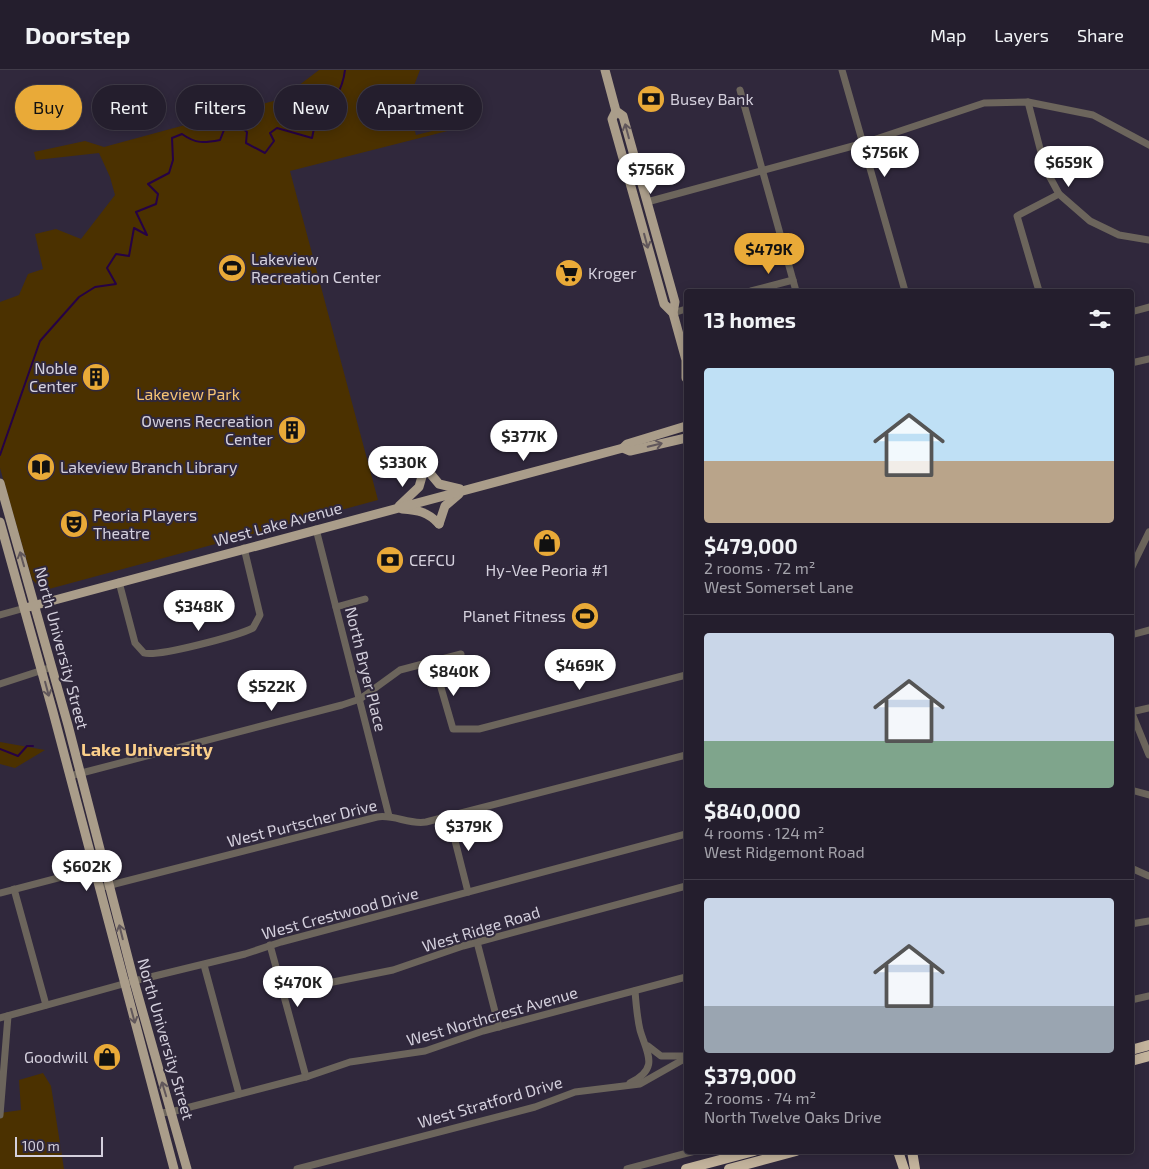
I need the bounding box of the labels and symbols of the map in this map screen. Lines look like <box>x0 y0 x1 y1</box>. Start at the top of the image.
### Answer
bank icon: Busey Bank <box>636 84 666 114</box>
place label: Busey Bank <box>670 89 754 108</box>
one-way arrow <box>622 123 631 139</box>
pin: $756K <box>850 136 920 178</box>
pin: $659K <box>1034 146 1104 188</box>
pin: $756K <box>616 152 686 195</box>
one-way arrow <box>642 232 651 248</box>
pin: $479K <box>734 232 804 275</box>
place label: Lakeview Recreation Center <box>251 249 382 286</box>
sports icon: Lakeview Recreation Center <box>217 253 247 283</box>
supermarket icon: Kroger <box>554 258 584 288</box>
place label: Kroger <box>588 263 637 282</box>
place label: Noble Center <box>29 358 78 395</box>
building icon: Noble Center <box>81 362 111 392</box>
park label: Lakeview Park <box>136 384 240 403</box>
place label: Owens Recreation Center <box>141 411 274 448</box>
building icon: Owens Recreation Center <box>277 415 307 445</box>
pin: $377K <box>489 420 559 462</box>
one-way arrow <box>646 440 662 449</box>
pin: $330K <box>368 446 438 488</box>
library icon: Lakeview Branch Library <box>26 452 56 482</box>
place label: Lakeview Branch Library <box>60 457 238 476</box>
street label: West Lake Avenue <box>212 497 344 550</box>
place label: Peoria Players Theatre <box>93 505 197 542</box>
theatre icon: Peoria Players Theatre <box>59 509 89 539</box>
shop icon: Hy-Vee Peoria #1 <box>532 528 562 558</box>
bank icon: CEFCU <box>375 545 405 575</box>
place label: CEFCU <box>409 550 455 569</box>
one-way arrow <box>16 551 26 567</box>
place label: Hy-Vee Peoria #1 <box>486 560 608 579</box>
street label: North University Street <box>32 565 93 731</box>
pin: $348K <box>164 590 234 632</box>
sports icon: Planet Fitness <box>570 601 600 631</box>
street label: North Bryer Place <box>342 605 391 733</box>
place label: Planet Fitness <box>463 606 566 625</box>
pin: $469K <box>545 648 615 691</box>
pin: $840K <box>419 654 489 697</box>
pin: $522K <box>237 670 307 712</box>
one-way arrow <box>43 681 52 697</box>
district label: Lake University <box>81 738 214 760</box>
street label: West Purtscher Drive <box>225 795 379 850</box>
pin: $379K <box>434 810 504 852</box>
pin: $602K <box>52 850 122 892</box>
street label: West Crestwood Drive <box>259 882 420 943</box>
street label: West Ridge Road <box>420 902 542 955</box>
one-way arrow <box>116 924 125 940</box>
street label: North University Street <box>134 956 199 1122</box>
pin: $470K <box>263 966 333 1008</box>
street label: West Northcrest Avenue <box>404 982 580 1049</box>
one-way arrow <box>129 1007 138 1023</box>
shop icon: Goodwill <box>92 1042 122 1072</box>
place label: Goodwill <box>24 1047 88 1066</box>
street label: West Stratford Drive <box>415 1072 564 1131</box>
one-way arrow <box>159 1081 169 1097</box>
scale bar <box>15 1134 102 1157</box>

